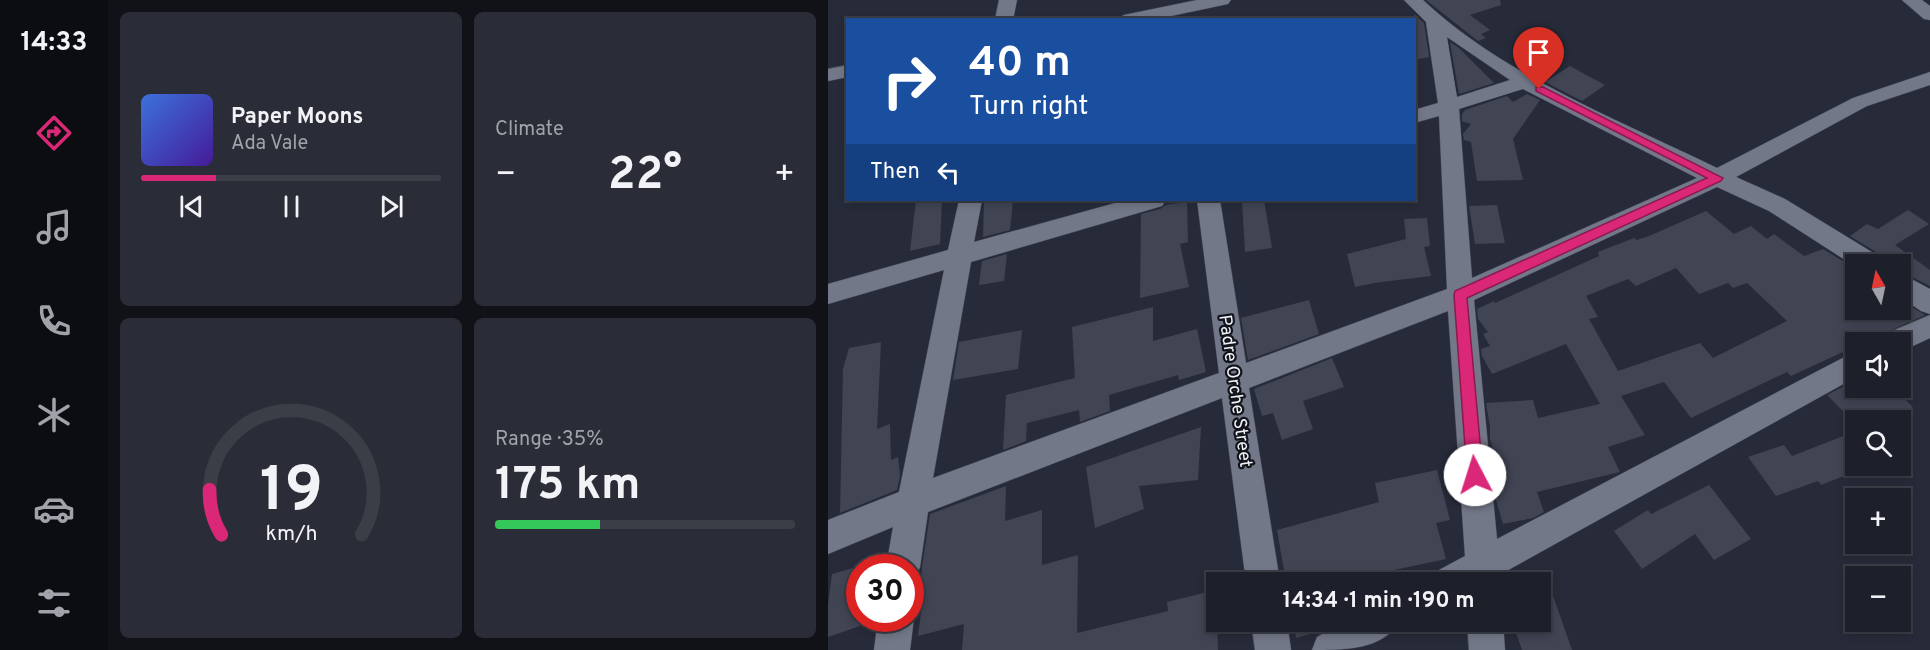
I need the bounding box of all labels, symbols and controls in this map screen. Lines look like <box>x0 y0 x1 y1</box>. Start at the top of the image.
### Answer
text: 14:33 <box>20 26 88 60</box>
pin <box>1513 27 1564 89</box>
icon: arrive <box>1522 36 1555 69</box>
text: 40 m <box>969 38 1071 91</box>
icon: right <box>870 42 948 120</box>
text: Turn right <box>969 90 1088 124</box>
text: Paper Moons <box>231 104 363 131</box>
icon: directions <box>33 112 75 154</box>
text: Climate <box>495 117 564 143</box>
text: Ada Vale <box>231 131 308 157</box>
text: 22° <box>608 148 682 205</box>
text: − <box>495 155 516 197</box>
text: + <box>774 155 795 197</box>
icon: left <box>932 156 965 189</box>
text: Then <box>870 159 920 186</box>
icon: previous <box>175 190 208 223</box>
icon: pause <box>275 190 308 223</box>
icon: next <box>375 190 408 223</box>
icon: music <box>33 206 75 248</box>
north arrow <box>1845 254 1911 320</box>
map controls <box>1845 254 1911 632</box>
icon: phone <box>33 300 75 342</box>
street label: Padre Orche Street <box>1212 313 1257 469</box>
button: sound <box>1845 332 1911 398</box>
icon: climate <box>33 394 75 436</box>
button: search <box>1845 410 1911 476</box>
text: Range · 35% <box>495 427 604 453</box>
position arrow <box>1443 443 1507 507</box>
text: 19 <box>259 454 323 533</box>
text: 175 km <box>495 458 640 515</box>
icon: car <box>33 488 75 530</box>
button: + <box>1845 488 1911 554</box>
text: km/h <box>265 521 317 548</box>
speed limit sign: 30 <box>846 554 924 632</box>
button: − <box>1845 566 1911 632</box>
icon: filters <box>33 582 75 624</box>
text: 14:34 · 1 min · 190 m <box>1282 588 1475 615</box>

